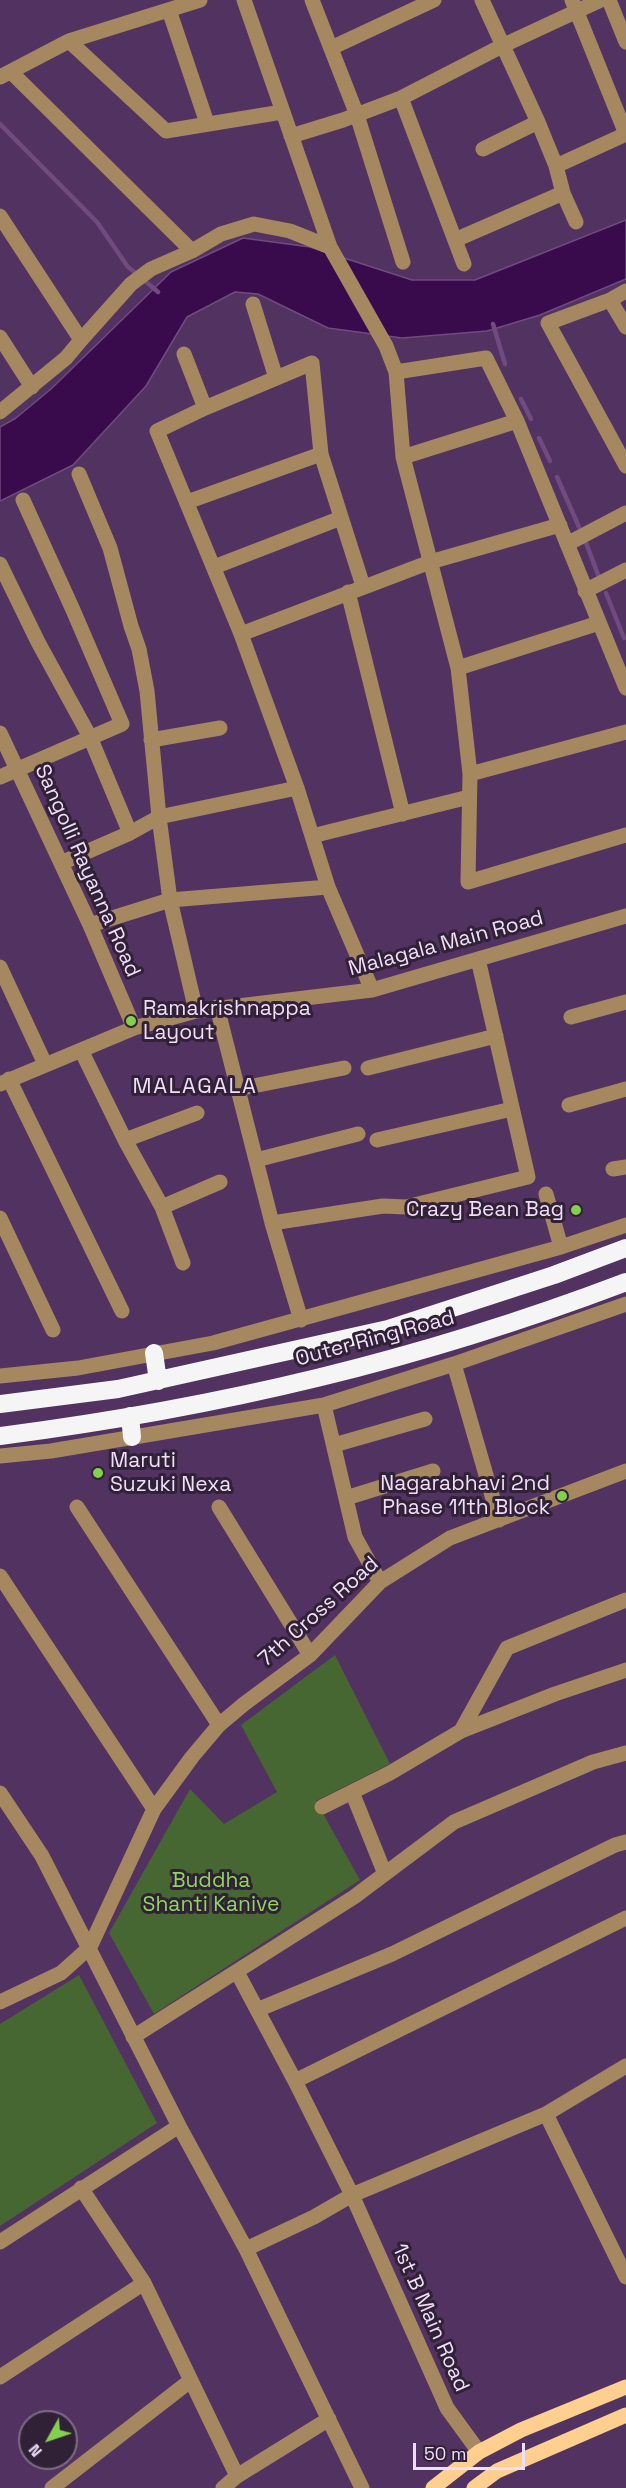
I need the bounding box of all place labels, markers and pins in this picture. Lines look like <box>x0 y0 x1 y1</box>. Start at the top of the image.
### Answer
place label: Ramakrishnappa Layout <box>143 996 311 1046</box>
marker: Ramakrishnappa Layout <box>124 1014 138 1028</box>
place label: Crazy Bean Bag <box>406 1197 564 1223</box>
marker: Crazy Bean Bag <box>569 1203 583 1217</box>
place label: Maruti Suzuki Nexa <box>110 1448 231 1498</box>
marker: Maruti Suzuki Nexa <box>91 1466 105 1480</box>
place label: Nagarabhavi 2nd Phase 11th Block <box>380 1471 550 1521</box>
marker: Nagarabhavi 2nd Phase 11th Block <box>555 1489 569 1503</box>

